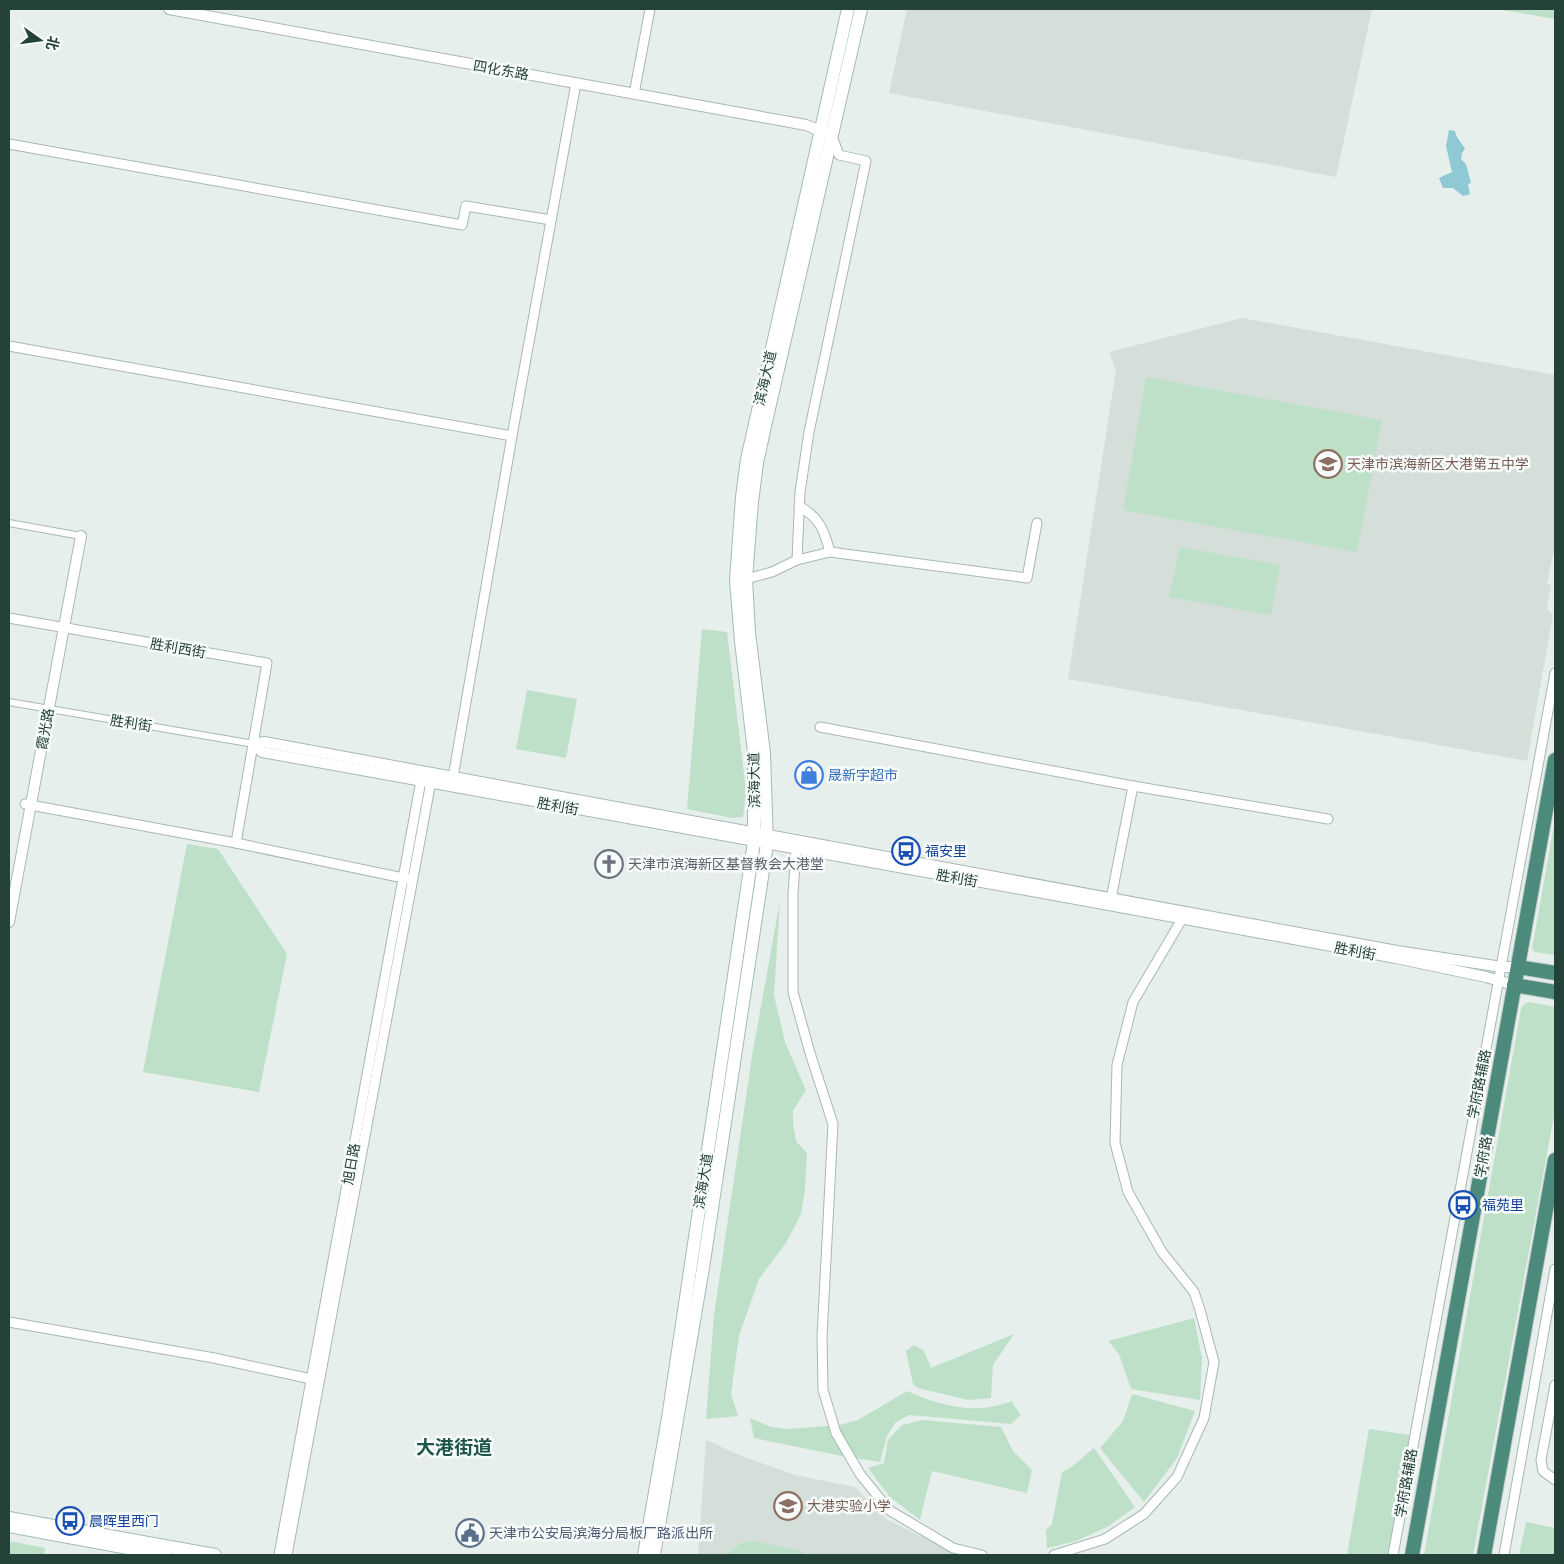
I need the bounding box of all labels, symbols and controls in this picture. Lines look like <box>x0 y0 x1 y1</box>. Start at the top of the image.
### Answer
north arrow <box>15 15 65 65</box>
text: 北 <box>42 34 63 52</box>
street label: 四化东路 <box>472 56 530 84</box>
street label: 滨海大道 <box>750 349 780 407</box>
school or university icon: 天津市滨海新区大港第五中学 <box>1313 449 1343 479</box>
place label: 天津市滨海新区大港第五中学 <box>1347 455 1529 473</box>
street label: 胜利西街 <box>149 634 207 662</box>
street label: 霞光路 <box>32 707 58 751</box>
street label: 胜利街 <box>109 711 153 735</box>
street label: 滨海大道 <box>745 752 763 808</box>
shop icon: 晟新宇超市 <box>794 760 824 790</box>
place label: 晟新宇超市 <box>828 766 898 784</box>
street label: 胜利街 <box>536 793 580 819</box>
bus stop icon: 福安里 <box>891 836 921 866</box>
place label: 福安里 <box>925 842 967 860</box>
church icon: 天津市滨海新区基督教会大港堂 <box>594 849 624 879</box>
place label: 天津市滨海新区基督教会大港堂 <box>628 855 824 873</box>
street label: 胜利街 <box>935 865 979 891</box>
street label: 胜利街 <box>1333 938 1377 964</box>
street label: 学府路辅路 <box>1463 1048 1495 1120</box>
street label: 学府路 <box>1470 1135 1496 1179</box>
street label: 旭日路 <box>338 1142 364 1186</box>
street label: 滨海大道 <box>690 1152 716 1210</box>
bus stop icon: 福苑里 <box>1448 1190 1478 1220</box>
place label: 福苑里 <box>1482 1196 1524 1214</box>
district label: 大港街道 <box>416 1435 492 1459</box>
street label: 学府路辅路 <box>1391 1447 1421 1519</box>
school or university icon: 大港实验小学 <box>773 1491 803 1521</box>
place label: 大港实验小学 <box>807 1497 891 1515</box>
bus stop icon: 晨晖里西门 <box>55 1506 85 1536</box>
place label: 晨晖里西门 <box>89 1512 159 1530</box>
public building icon: 天津市公安局滨海分局板厂路派出所 <box>455 1518 485 1548</box>
place label: 天津市公安局滨海分局板厂路派出所 <box>489 1524 713 1542</box>

